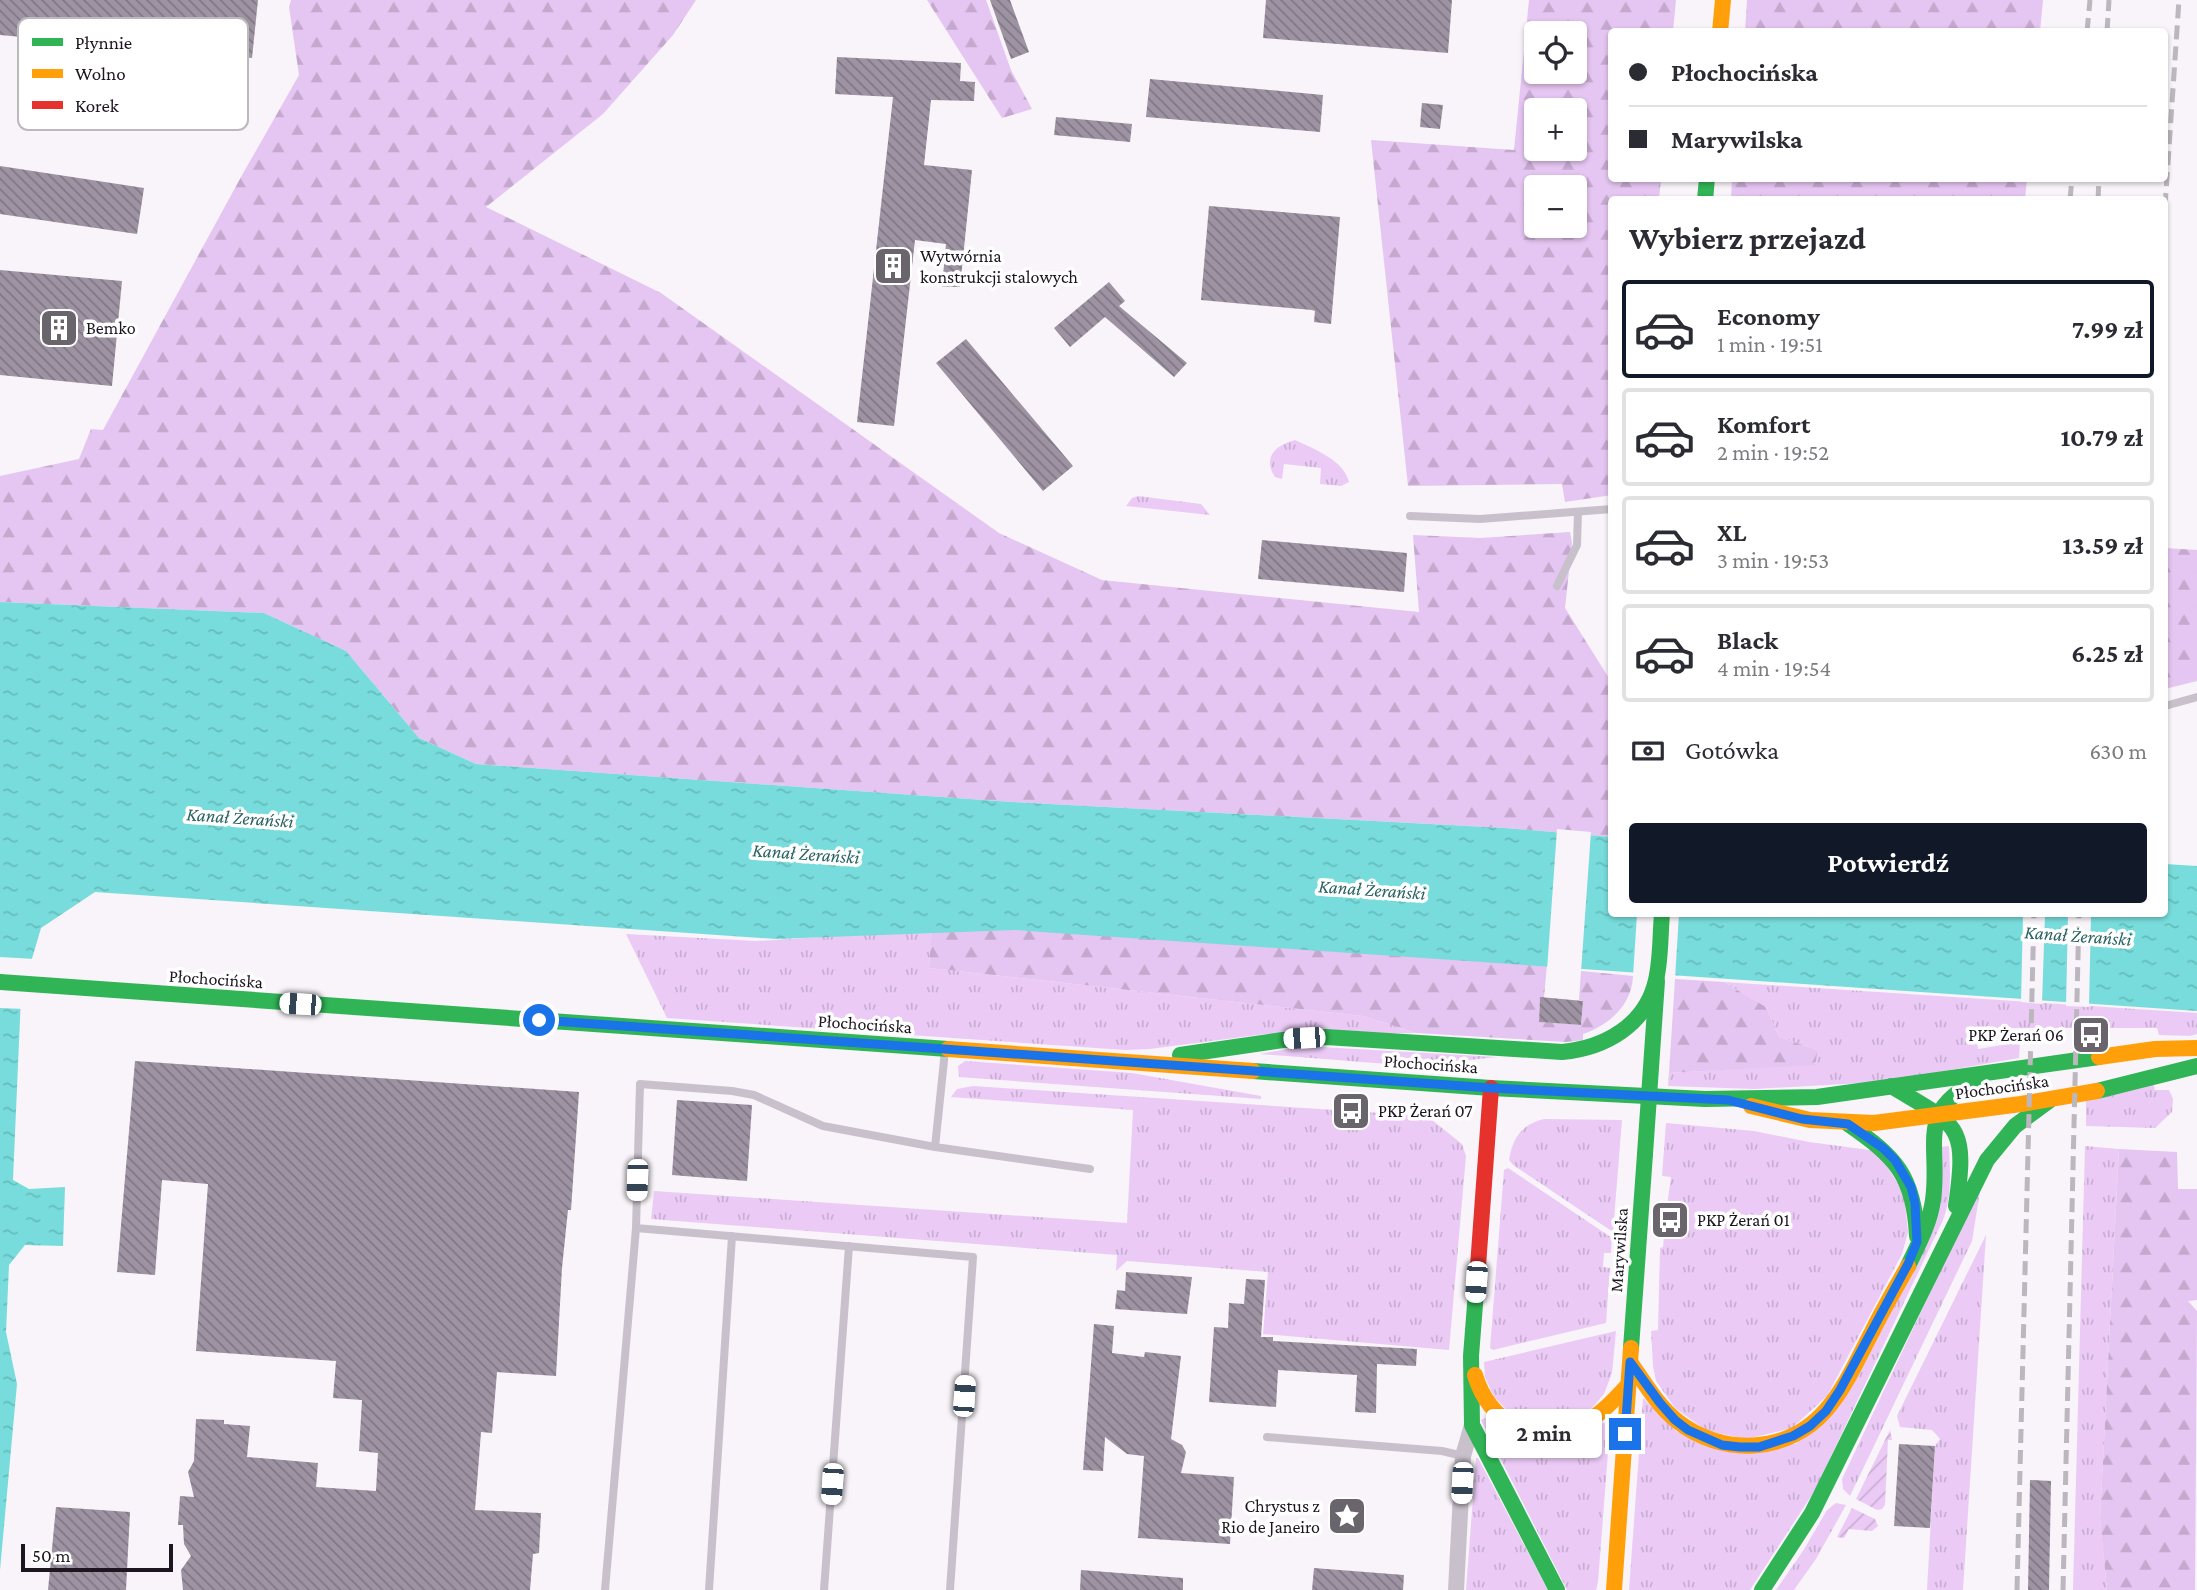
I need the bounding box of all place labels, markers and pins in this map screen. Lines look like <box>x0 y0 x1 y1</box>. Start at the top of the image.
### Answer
building icon: Wytwórnia konstrukcji stalowych <box>872 245 914 287</box>
place label: Wytwórnia konstrukcji stalowych <box>920 246 1078 288</box>
building icon: Bemko <box>38 307 80 349</box>
place label: Bemko <box>86 318 136 338</box>
bus stop icon: PKP Żerań 06 <box>2070 1014 2112 1056</box>
place label: PKP Żerań 06 <box>1968 1025 2064 1045</box>
bus stop icon: PKP Żerań 07 <box>1330 1090 1372 1132</box>
place label: PKP Żerań 07 <box>1378 1101 1473 1121</box>
bus stop icon: PKP Żerań 01 <box>1649 1199 1691 1241</box>
place label: PKP Żerań 01 <box>1697 1210 1790 1230</box>
place icon: Chrystus z Rio de Janeiro <box>1326 1495 1368 1537</box>
place label: Chrystus z Rio de Janeiro <box>1221 1496 1320 1537</box>

